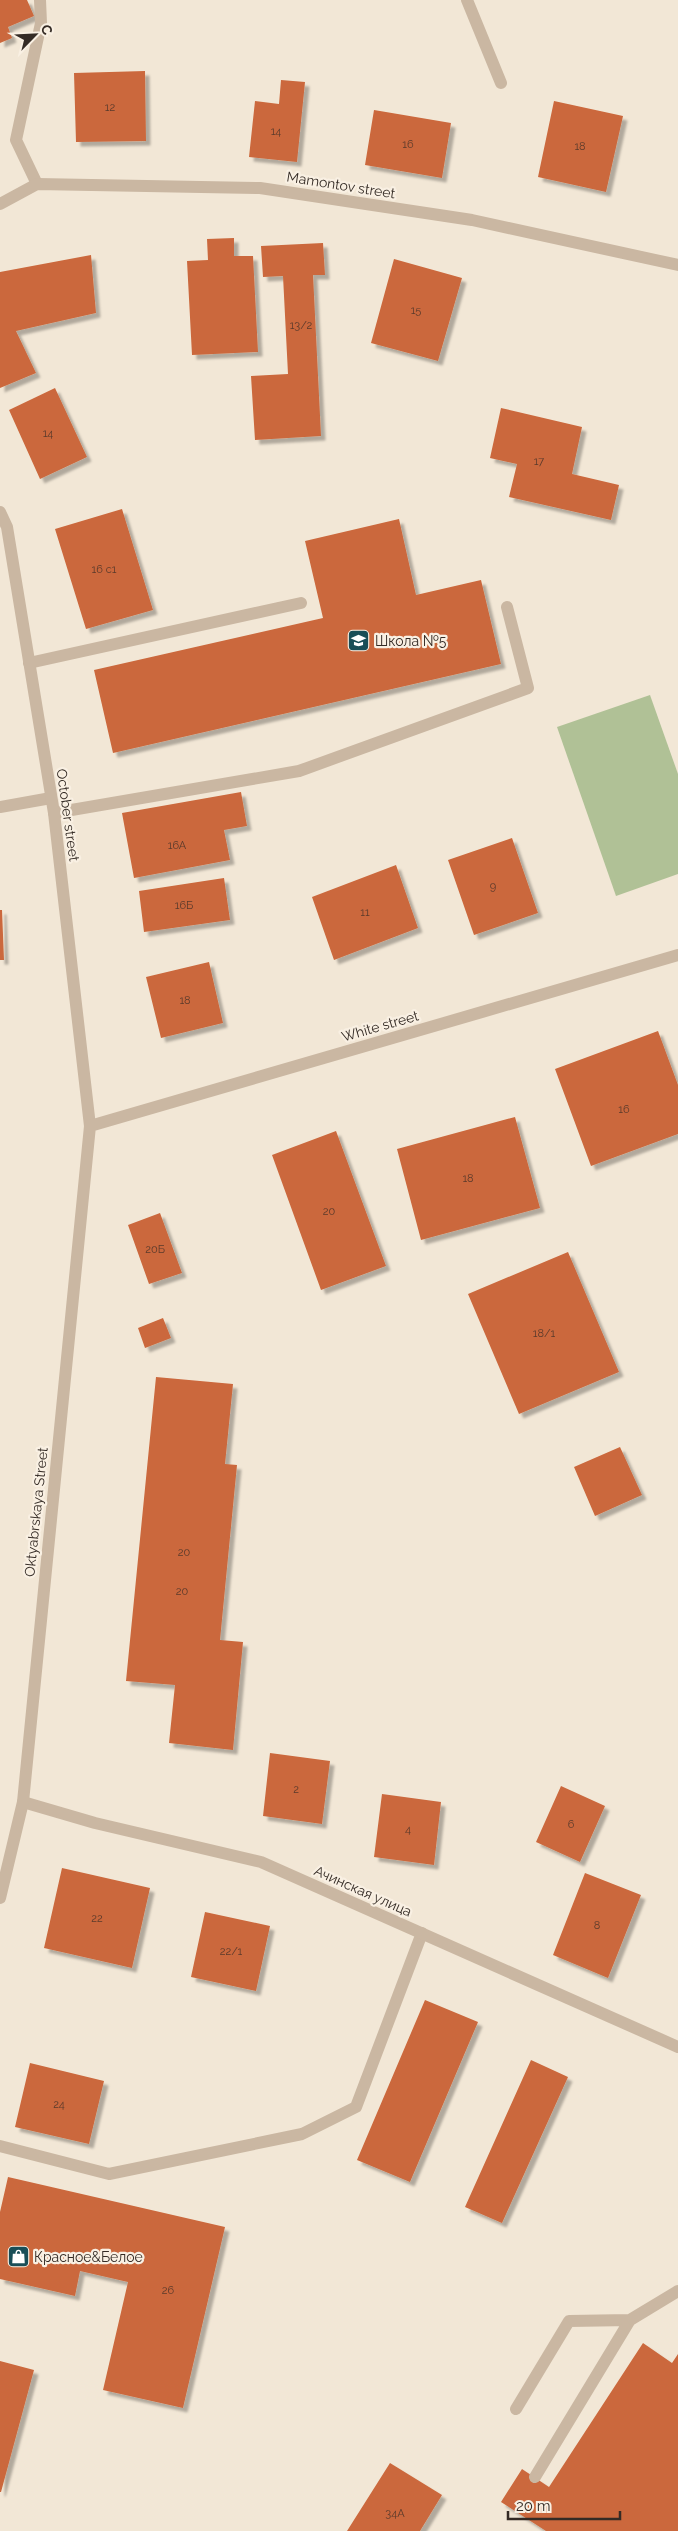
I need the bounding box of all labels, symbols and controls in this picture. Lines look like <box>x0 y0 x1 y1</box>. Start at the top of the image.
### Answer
north arrow <box>10 10 60 60</box>
text: С <box>38 22 56 38</box>
house number: 12 <box>105 101 115 114</box>
house number: 14 <box>271 125 281 138</box>
house number: 16 <box>402 138 414 151</box>
house number: 18 <box>574 140 586 153</box>
street label: Mamontov street <box>286 169 397 202</box>
house number: 15 <box>411 304 421 317</box>
house number: 13/2 <box>290 319 313 332</box>
house number: 14 <box>43 427 53 440</box>
house number: 17 <box>534 455 544 468</box>
house number: 16 c1 <box>92 563 117 576</box>
school or university icon: Школа №5 <box>347 629 371 653</box>
place label: Школа №5 <box>375 633 447 649</box>
street label: October street <box>54 768 82 863</box>
house number: 16А <box>168 839 187 852</box>
house number: 9 <box>490 880 496 893</box>
house number: 16Б <box>175 899 193 912</box>
house number: 11 <box>360 906 370 919</box>
house number: 18 <box>179 994 191 1007</box>
street label: White street <box>340 1007 421 1045</box>
house number: 16 <box>618 1103 630 1116</box>
house number: 18 <box>462 1172 474 1185</box>
house number: 20 <box>323 1205 335 1218</box>
house number: 20Б <box>145 1243 165 1256</box>
house number: 18/1 <box>533 1327 555 1340</box>
street label: Oktyabrskaya Street <box>21 1446 51 1578</box>
house number: 20 <box>178 1546 190 1559</box>
house number: 20 <box>176 1585 188 1598</box>
house number: 2 <box>293 1783 299 1796</box>
house number: 6 <box>568 1818 575 1831</box>
house number: 4 <box>405 1823 411 1836</box>
street label: Ачинская улица <box>312 1862 414 1920</box>
house number: 22 <box>91 1912 103 1925</box>
house number: 8 <box>594 1919 600 1932</box>
house number: 22/1 <box>220 1945 243 1958</box>
house number: 24 <box>53 2098 65 2111</box>
shop icon: Красное&Белое <box>6 2245 30 2269</box>
place label: Красное&Белое <box>34 2249 143 2265</box>
house number: 26 <box>162 2284 175 2297</box>
scale bar <box>508 2488 620 2520</box>
text: 20 m <box>516 2497 551 2515</box>
house number: 34А <box>385 2507 405 2520</box>

